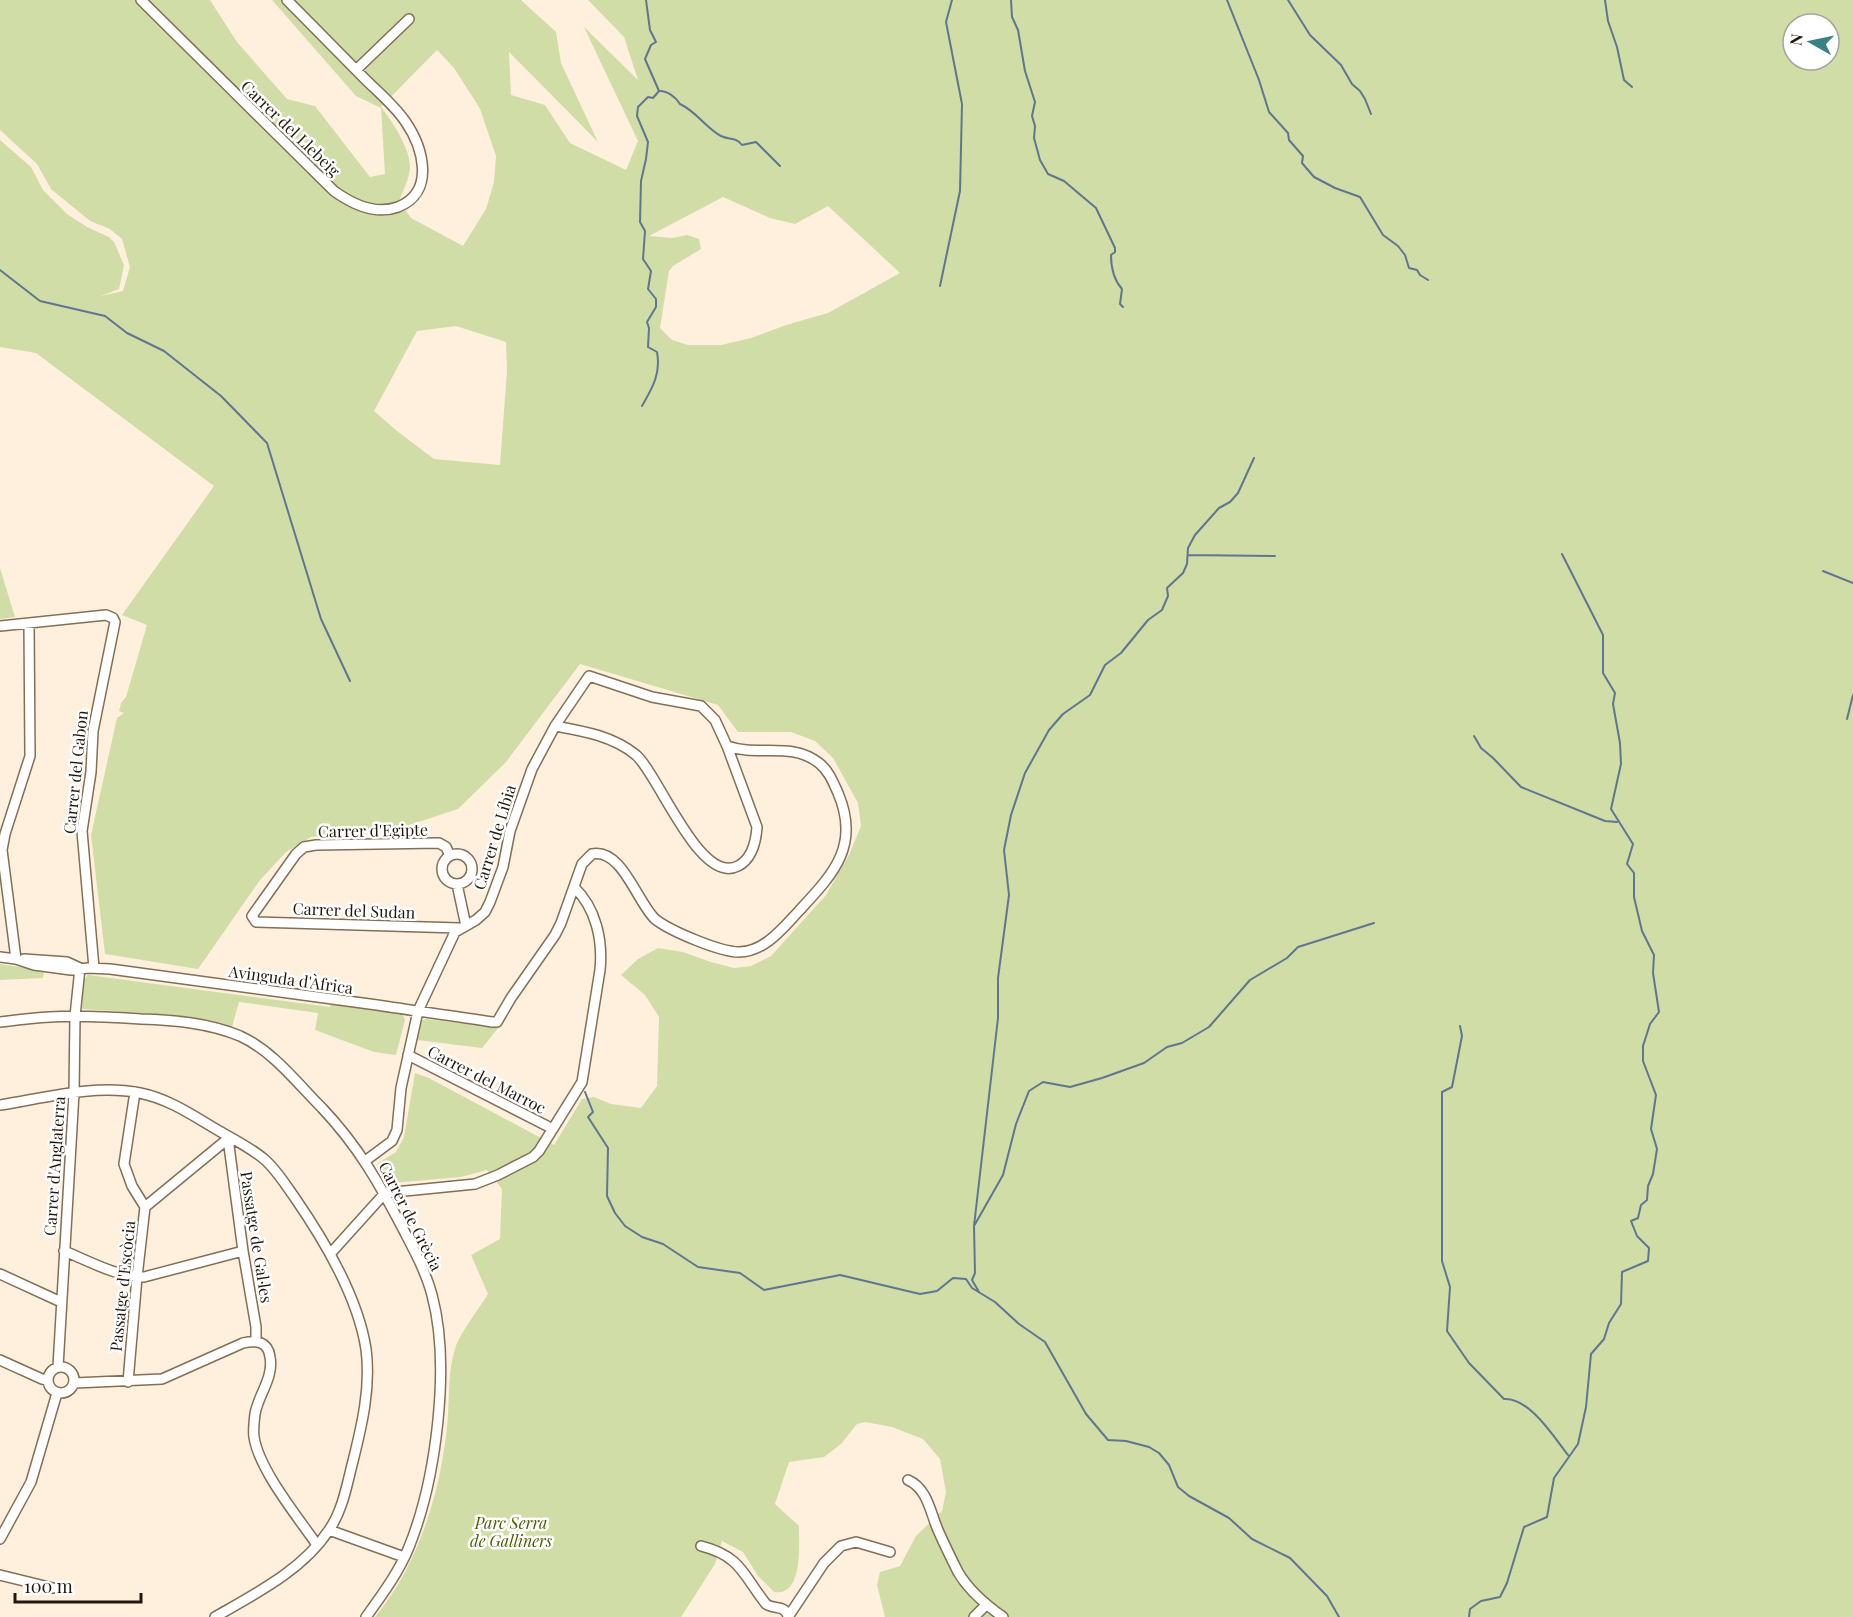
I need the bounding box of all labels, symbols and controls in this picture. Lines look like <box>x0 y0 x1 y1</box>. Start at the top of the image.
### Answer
north arrow <box>1781 12 1841 72</box>
text: N <box>1784 32 1807 47</box>
street label: Carrer del Llebeig <box>237 75 345 181</box>
street label: Carrer del Gabon <box>58 709 92 835</box>
street label: Carrer de Líbia <box>468 782 520 892</box>
street label: Carrer d'Egipte <box>318 819 428 841</box>
street label: Carrer del Sudan <box>292 897 416 923</box>
street label: Avinguda d'Àfrica <box>227 960 354 998</box>
street label: Carrer del Marroc <box>424 1040 550 1118</box>
street label: Carrer d'Anglaterra <box>39 1096 69 1236</box>
street label: Carrer de Grècia <box>374 1158 448 1274</box>
street label: Passatge de Gal·les <box>236 1170 278 1304</box>
street label: Passatge d'Escòcia <box>105 1220 139 1352</box>
park label: Parc Serra de Galliners <box>470 1512 552 1551</box>
scale bar <box>15 1566 141 1604</box>
text: 100 m <box>24 1574 73 1598</box>

